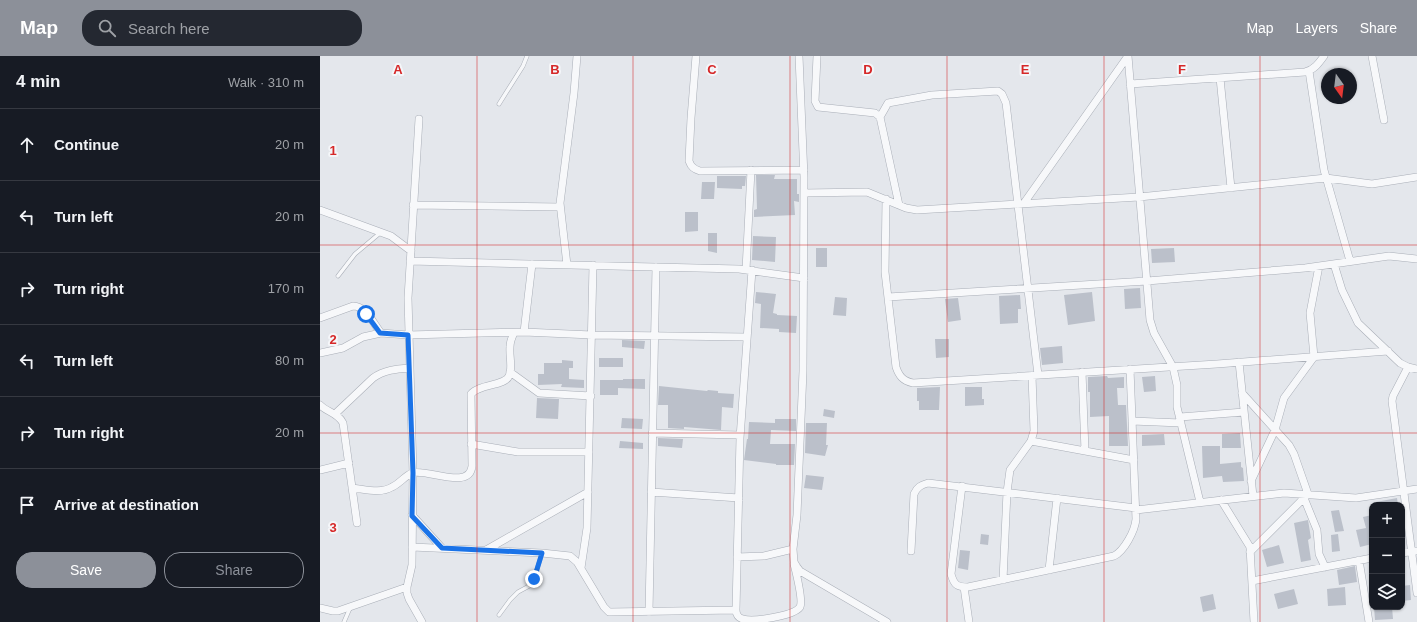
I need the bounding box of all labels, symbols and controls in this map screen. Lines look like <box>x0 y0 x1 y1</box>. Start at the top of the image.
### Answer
search box <box>82 10 362 46</box>
text: Map <box>20 17 58 38</box>
icon: search <box>96 17 118 39</box>
text: Search here <box>128 20 210 37</box>
text: Map <box>1246 20 1274 36</box>
text: Layers <box>1296 20 1338 36</box>
text: Share <box>1360 20 1397 36</box>
text: A <box>393 62 403 77</box>
text: B <box>550 62 560 77</box>
text: C <box>707 62 717 77</box>
text: D <box>863 62 873 77</box>
text: E <box>1021 62 1030 77</box>
text: F <box>1178 62 1186 77</box>
north arrow <box>1321 68 1357 104</box>
text: 4 min <box>16 72 60 91</box>
text: Walk · 310 m <box>228 75 304 90</box>
icon: ahead <box>16 134 38 156</box>
text: Continue <box>54 136 119 153</box>
text: 20 m <box>275 137 304 152</box>
text: 1 <box>329 143 337 158</box>
icon: left <box>16 206 38 228</box>
text: Turn left <box>54 208 113 225</box>
text: 20 m <box>275 209 304 224</box>
icon: right <box>16 278 38 300</box>
text: Turn right <box>54 280 124 297</box>
text: 170 m <box>268 281 304 296</box>
route start <box>357 305 375 323</box>
text: 2 <box>329 332 337 347</box>
icon: left <box>16 350 38 372</box>
text: Turn left <box>54 352 113 369</box>
text: 80 m <box>275 353 304 368</box>
icon: right <box>16 422 38 444</box>
text: Turn right <box>54 424 124 441</box>
text: 20 m <box>275 425 304 440</box>
icon: arrive <box>16 494 38 516</box>
text: Arrive at destination <box>54 496 199 513</box>
map controls <box>1369 502 1405 610</box>
button: + <box>1369 502 1405 538</box>
text: 3 <box>329 520 337 535</box>
button: − <box>1369 538 1405 574</box>
button: Save <box>16 552 156 588</box>
button: Share <box>164 552 304 588</box>
route end <box>525 570 543 588</box>
button: layers <box>1369 574 1405 610</box>

